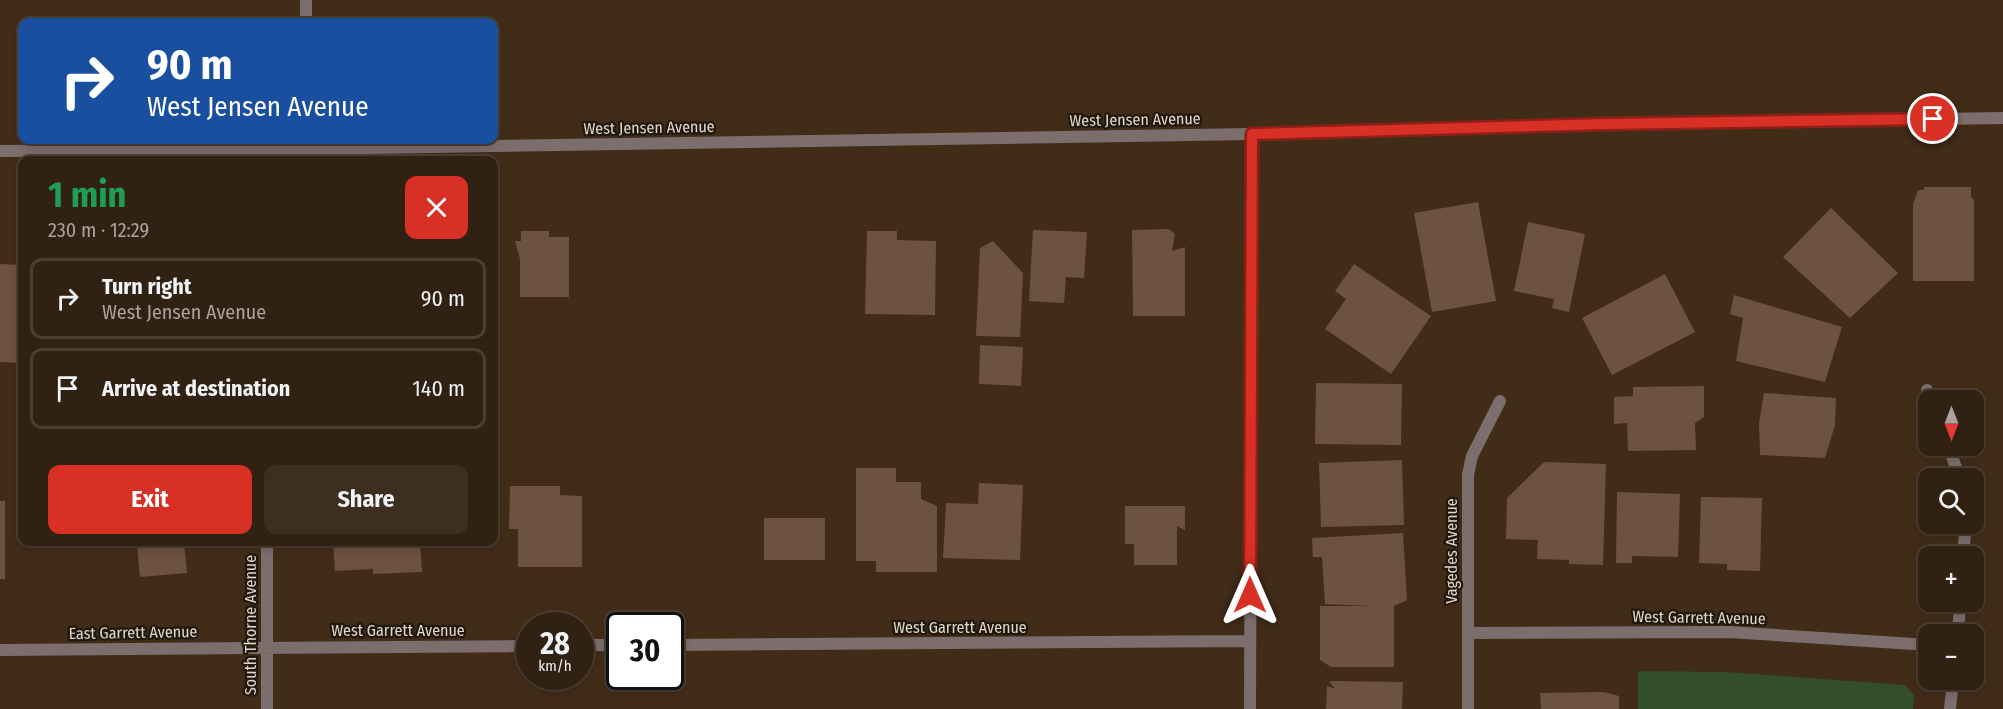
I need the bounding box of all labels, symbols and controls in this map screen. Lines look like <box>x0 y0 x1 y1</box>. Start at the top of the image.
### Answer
text: 90 m <box>147 40 232 90</box>
icon: right <box>48 42 126 120</box>
text: West Jensen Avenue <box>147 91 369 123</box>
pin <box>1907 93 1958 144</box>
icon: arrive <box>1916 102 1949 135</box>
street label: West Jensen Avenue <box>1069 109 1201 130</box>
street label: West Jensen Avenue <box>583 117 715 138</box>
text: 1 min <box>48 173 126 217</box>
button: close <box>405 176 468 239</box>
text: 230 m · 12:29 <box>48 218 149 242</box>
text: Turn right <box>102 273 191 300</box>
icon: right <box>51 282 84 315</box>
text: 90 m <box>421 285 465 312</box>
text: West Jensen Avenue <box>102 300 266 324</box>
icon: arrive <box>51 372 84 405</box>
text: Arrive at destination <box>102 375 290 402</box>
text: 140 m <box>412 375 465 402</box>
north arrow <box>1918 390 1984 456</box>
map controls <box>1918 390 1984 690</box>
button: Exit <box>48 465 252 534</box>
button: Share <box>264 465 468 534</box>
button: search <box>1918 468 1984 534</box>
street label: Vagedes Avenue <box>1442 498 1461 604</box>
button: + <box>1918 546 1984 612</box>
street label: South Thorne Avenue <box>241 555 260 695</box>
position arrow <box>1218 563 1282 627</box>
street label: West Garrett Avenue <box>1632 607 1766 628</box>
speed limit sign: 30 <box>606 612 684 690</box>
street label: West Garrett Avenue <box>893 618 1027 637</box>
street label: West Garrett Avenue <box>331 621 465 640</box>
street label: East Garrett Avenue <box>68 622 198 643</box>
button: − <box>1918 624 1984 690</box>
text: 28 <box>540 626 570 662</box>
text: km/h <box>538 657 572 675</box>

